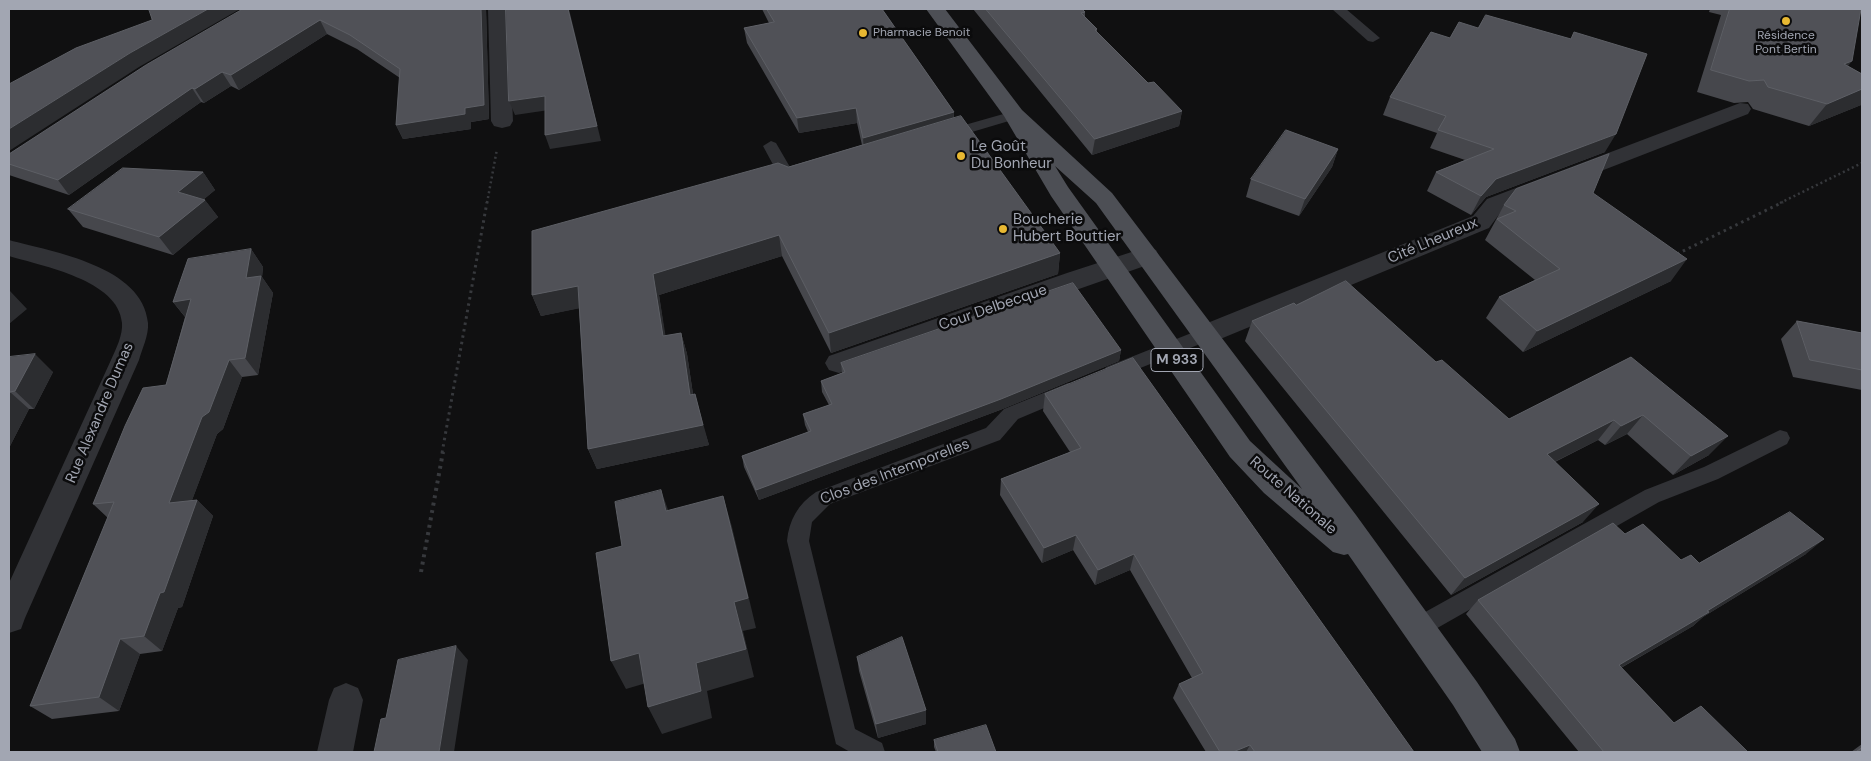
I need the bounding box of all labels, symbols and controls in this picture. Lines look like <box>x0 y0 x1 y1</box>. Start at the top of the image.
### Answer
marker: Résidence Pont Bertin <box>1780 15 1792 27</box>
place label: Pharmacie Benoit <box>873 26 970 40</box>
marker: Pharmacie Benoit <box>857 27 869 39</box>
place label: Résidence Pont Bertin <box>1755 29 1817 57</box>
place label: Le Goût Du Bonheur <box>971 138 1052 173</box>
marker: Le Goût Du Bonheur <box>955 150 967 162</box>
place label: Boucherie Hubert Bouttier <box>1013 211 1121 246</box>
street label: Cité Lheureux <box>1385 214 1481 268</box>
marker: Boucherie Hubert Bouttier <box>997 223 1009 235</box>
street label: Cour Delbecque <box>937 281 1049 335</box>
street label: Rue Alexandre Dumas <box>62 340 138 486</box>
road number: M 933 <box>1151 348 1203 372</box>
street label: Clos des Intemporelles <box>818 435 972 509</box>
street label: Route Nationale <box>1246 453 1340 539</box>

